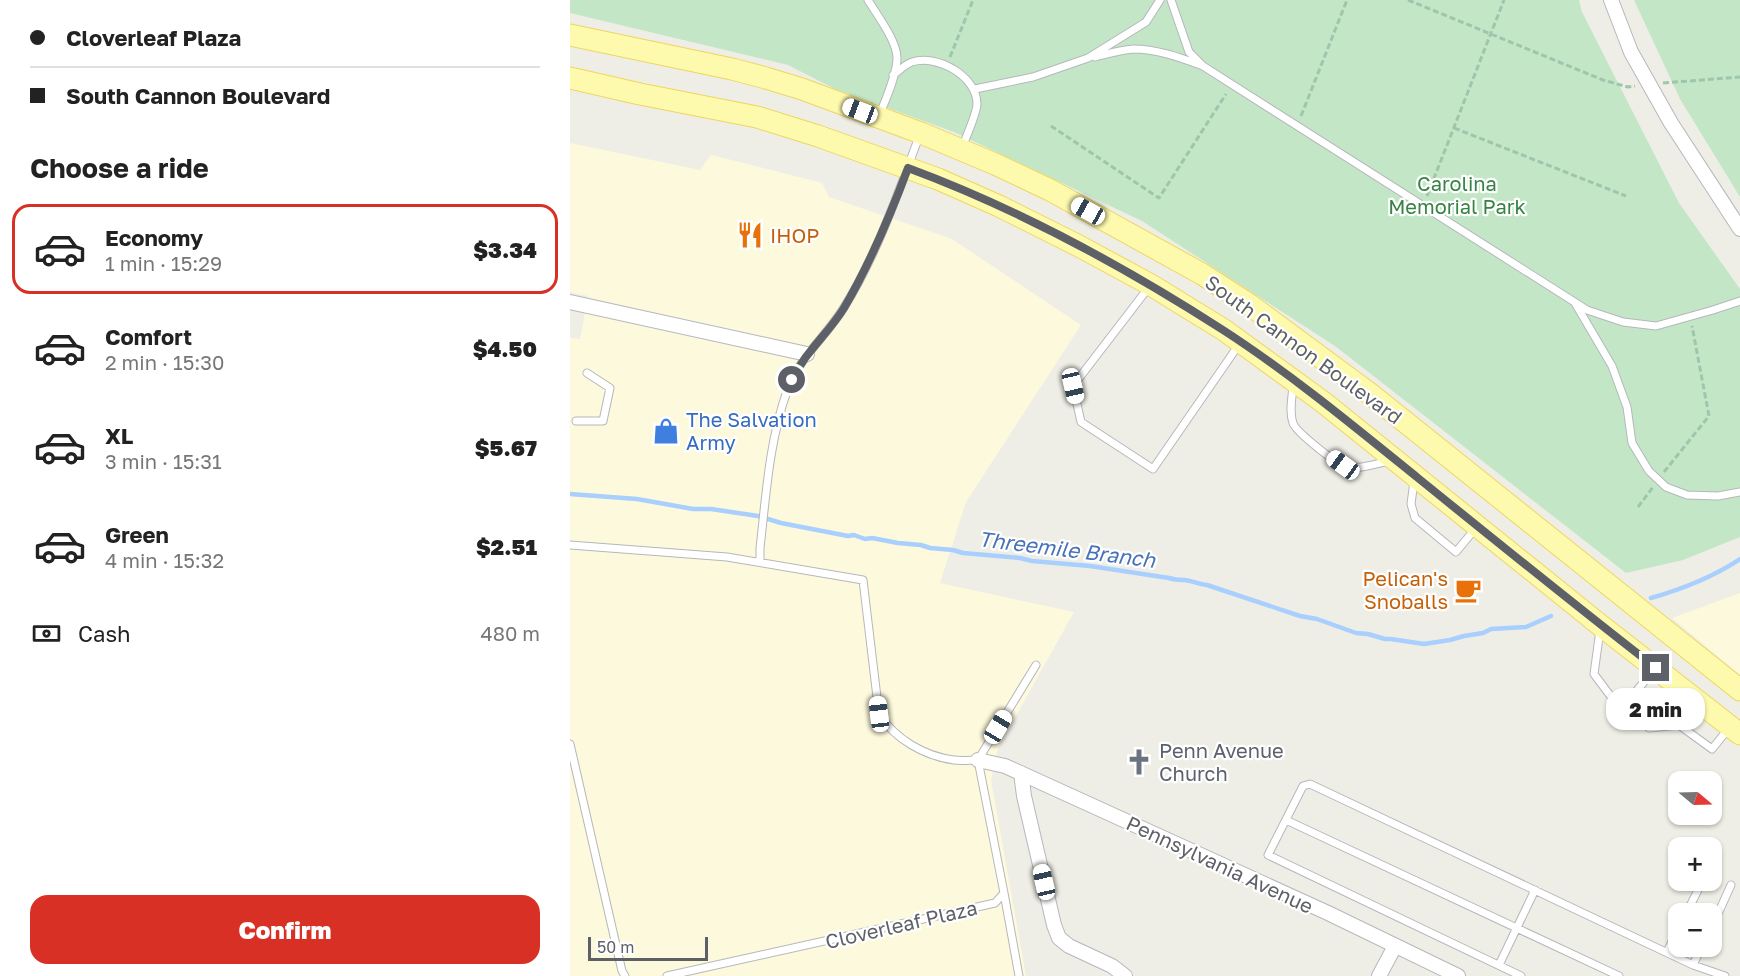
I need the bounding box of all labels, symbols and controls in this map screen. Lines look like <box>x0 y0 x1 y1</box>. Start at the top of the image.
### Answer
text: Cloverleaf Plaza <box>66 24 241 51</box>
text: South Cannon Boulevard <box>66 82 330 109</box>
car <box>840 96 880 126</box>
text: Choose a ride <box>30 152 209 184</box>
park label: Carolina Memorial Park <box>1388 171 1526 218</box>
car <box>1068 194 1108 228</box>
restaurant icon: IHOP <box>735 220 765 250</box>
icon: car <box>33 222 87 276</box>
place label: IHOP <box>770 223 819 247</box>
text: Economy <box>105 224 203 251</box>
text: $3.34 <box>473 236 537 263</box>
text: 1 min · 15:29 <box>105 251 222 275</box>
street label: South Cannon Boulevard <box>1201 269 1407 429</box>
icon: car <box>33 321 87 375</box>
text: Comfort <box>105 323 192 350</box>
text: $4.50 <box>473 335 537 362</box>
text: 2 min · 15:30 <box>105 350 224 374</box>
route start <box>778 366 805 393</box>
car <box>1060 366 1086 406</box>
place label: The Salvation Army <box>686 407 817 454</box>
shop icon: The Salvation Army <box>651 416 681 446</box>
icon: car <box>33 420 87 474</box>
text: XL <box>105 422 133 449</box>
text: $5.67 <box>475 434 537 461</box>
car <box>1323 447 1363 483</box>
text: 3 min · 15:31 <box>105 449 222 473</box>
icon: car <box>33 519 87 573</box>
text: Green <box>105 521 169 548</box>
water label: Threemile Branch <box>977 525 1158 573</box>
text: $2.51 <box>476 533 537 560</box>
text: 4 min · 15:32 <box>105 548 224 572</box>
place label: Pelican's Snoballs <box>1362 566 1448 613</box>
cafe icon: Pelican's Snoballs <box>1453 575 1483 605</box>
icon: cash <box>30 617 63 650</box>
text: Cash <box>78 620 131 647</box>
text: 480 m <box>481 621 540 645</box>
route end <box>1642 654 1669 681</box>
callout: 2 min <box>1606 689 1706 731</box>
car <box>868 695 890 733</box>
text: 2 min <box>1629 697 1682 721</box>
car <box>981 707 1015 747</box>
place label: Penn Avenue Church <box>1159 738 1284 785</box>
church icon: Penn Avenue Church <box>1124 747 1154 777</box>
north arrow <box>1668 771 1722 825</box>
map controls <box>1668 771 1722 957</box>
street label: Pennsylvania Avenue <box>1123 810 1317 918</box>
button: + <box>1668 837 1722 891</box>
car <box>1031 862 1057 902</box>
button: Confirm <box>30 895 540 964</box>
street label: Cloverleaf Plaza <box>823 895 979 953</box>
button: − <box>1668 903 1722 957</box>
scale bar <box>588 934 708 962</box>
text: 50 m <box>597 937 634 957</box>

